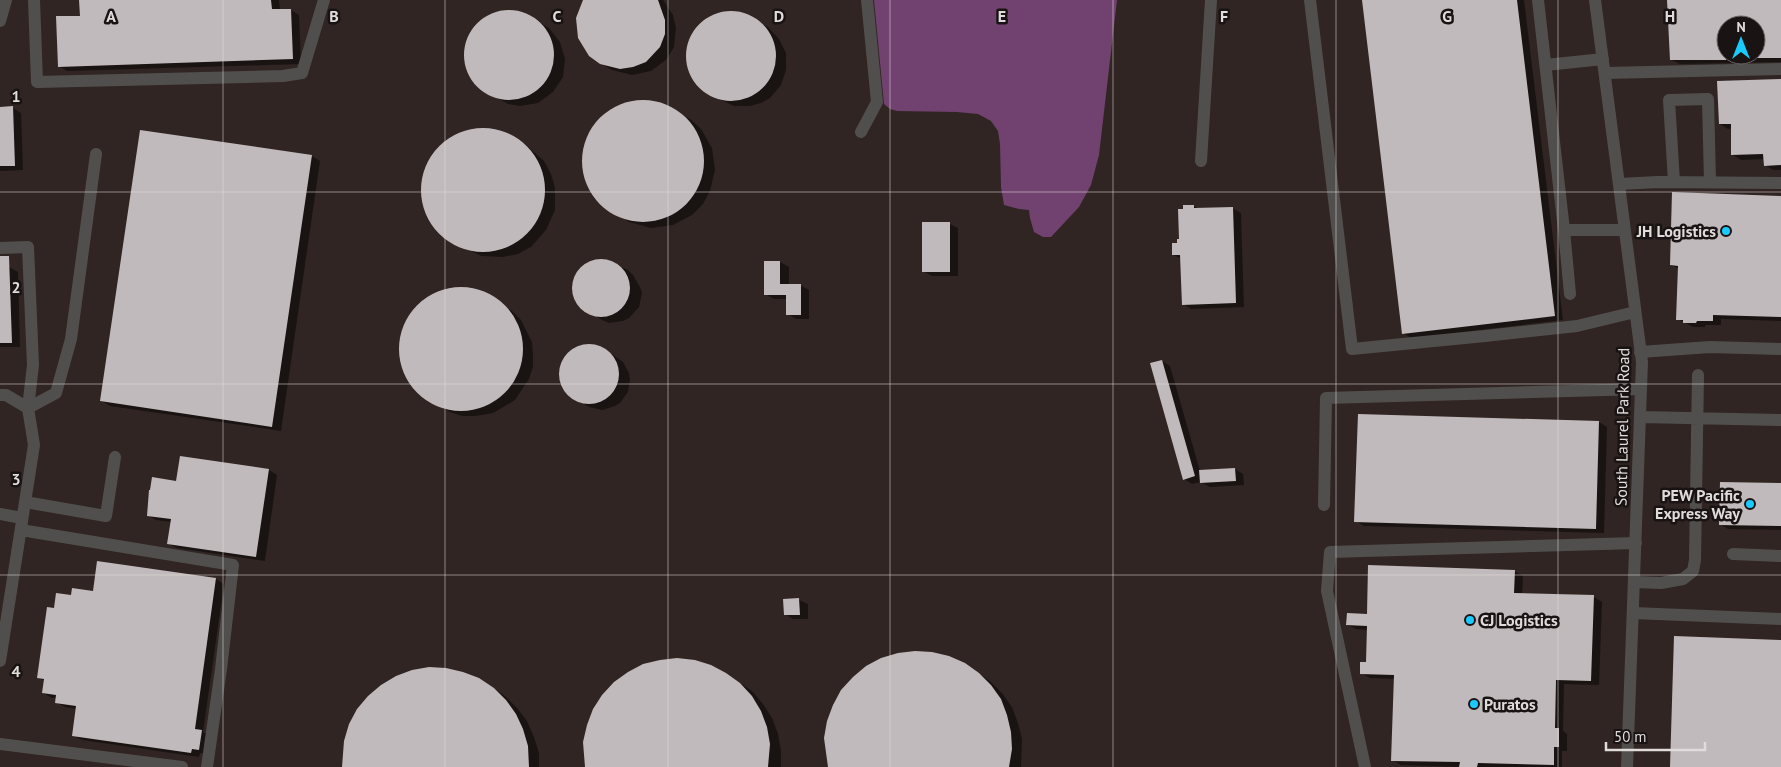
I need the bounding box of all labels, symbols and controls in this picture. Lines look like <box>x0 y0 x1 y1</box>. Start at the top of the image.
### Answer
text: A <box>106 6 116 26</box>
text: B <box>329 6 339 26</box>
text: C <box>553 6 562 26</box>
text: D <box>774 6 784 26</box>
text: E <box>998 6 1006 26</box>
text: F <box>1220 6 1228 26</box>
text: G <box>1442 6 1452 26</box>
text: H <box>1665 6 1675 26</box>
north arrow <box>1716 15 1766 65</box>
text: N <box>1736 18 1746 36</box>
text: 1 <box>11 86 21 106</box>
place label: JH Logistics <box>1636 221 1716 241</box>
marker: JH Logistics <box>1720 225 1732 237</box>
text: 2 <box>11 277 21 297</box>
street label: South Laurel Park Road <box>1611 348 1633 506</box>
text: 3 <box>11 469 21 489</box>
place label: PEW Pacific Express Way <box>1655 485 1740 523</box>
marker: PEW Pacific Express Way <box>1744 498 1756 510</box>
place label: CJ Logistics <box>1480 610 1558 630</box>
marker: CJ Logistics <box>1464 614 1476 626</box>
text: 4 <box>11 661 21 681</box>
place label: Puratos <box>1484 694 1536 714</box>
marker: Puratos <box>1468 698 1480 710</box>
scale bar <box>1606 720 1705 752</box>
text: 50 m <box>1614 727 1647 746</box>

